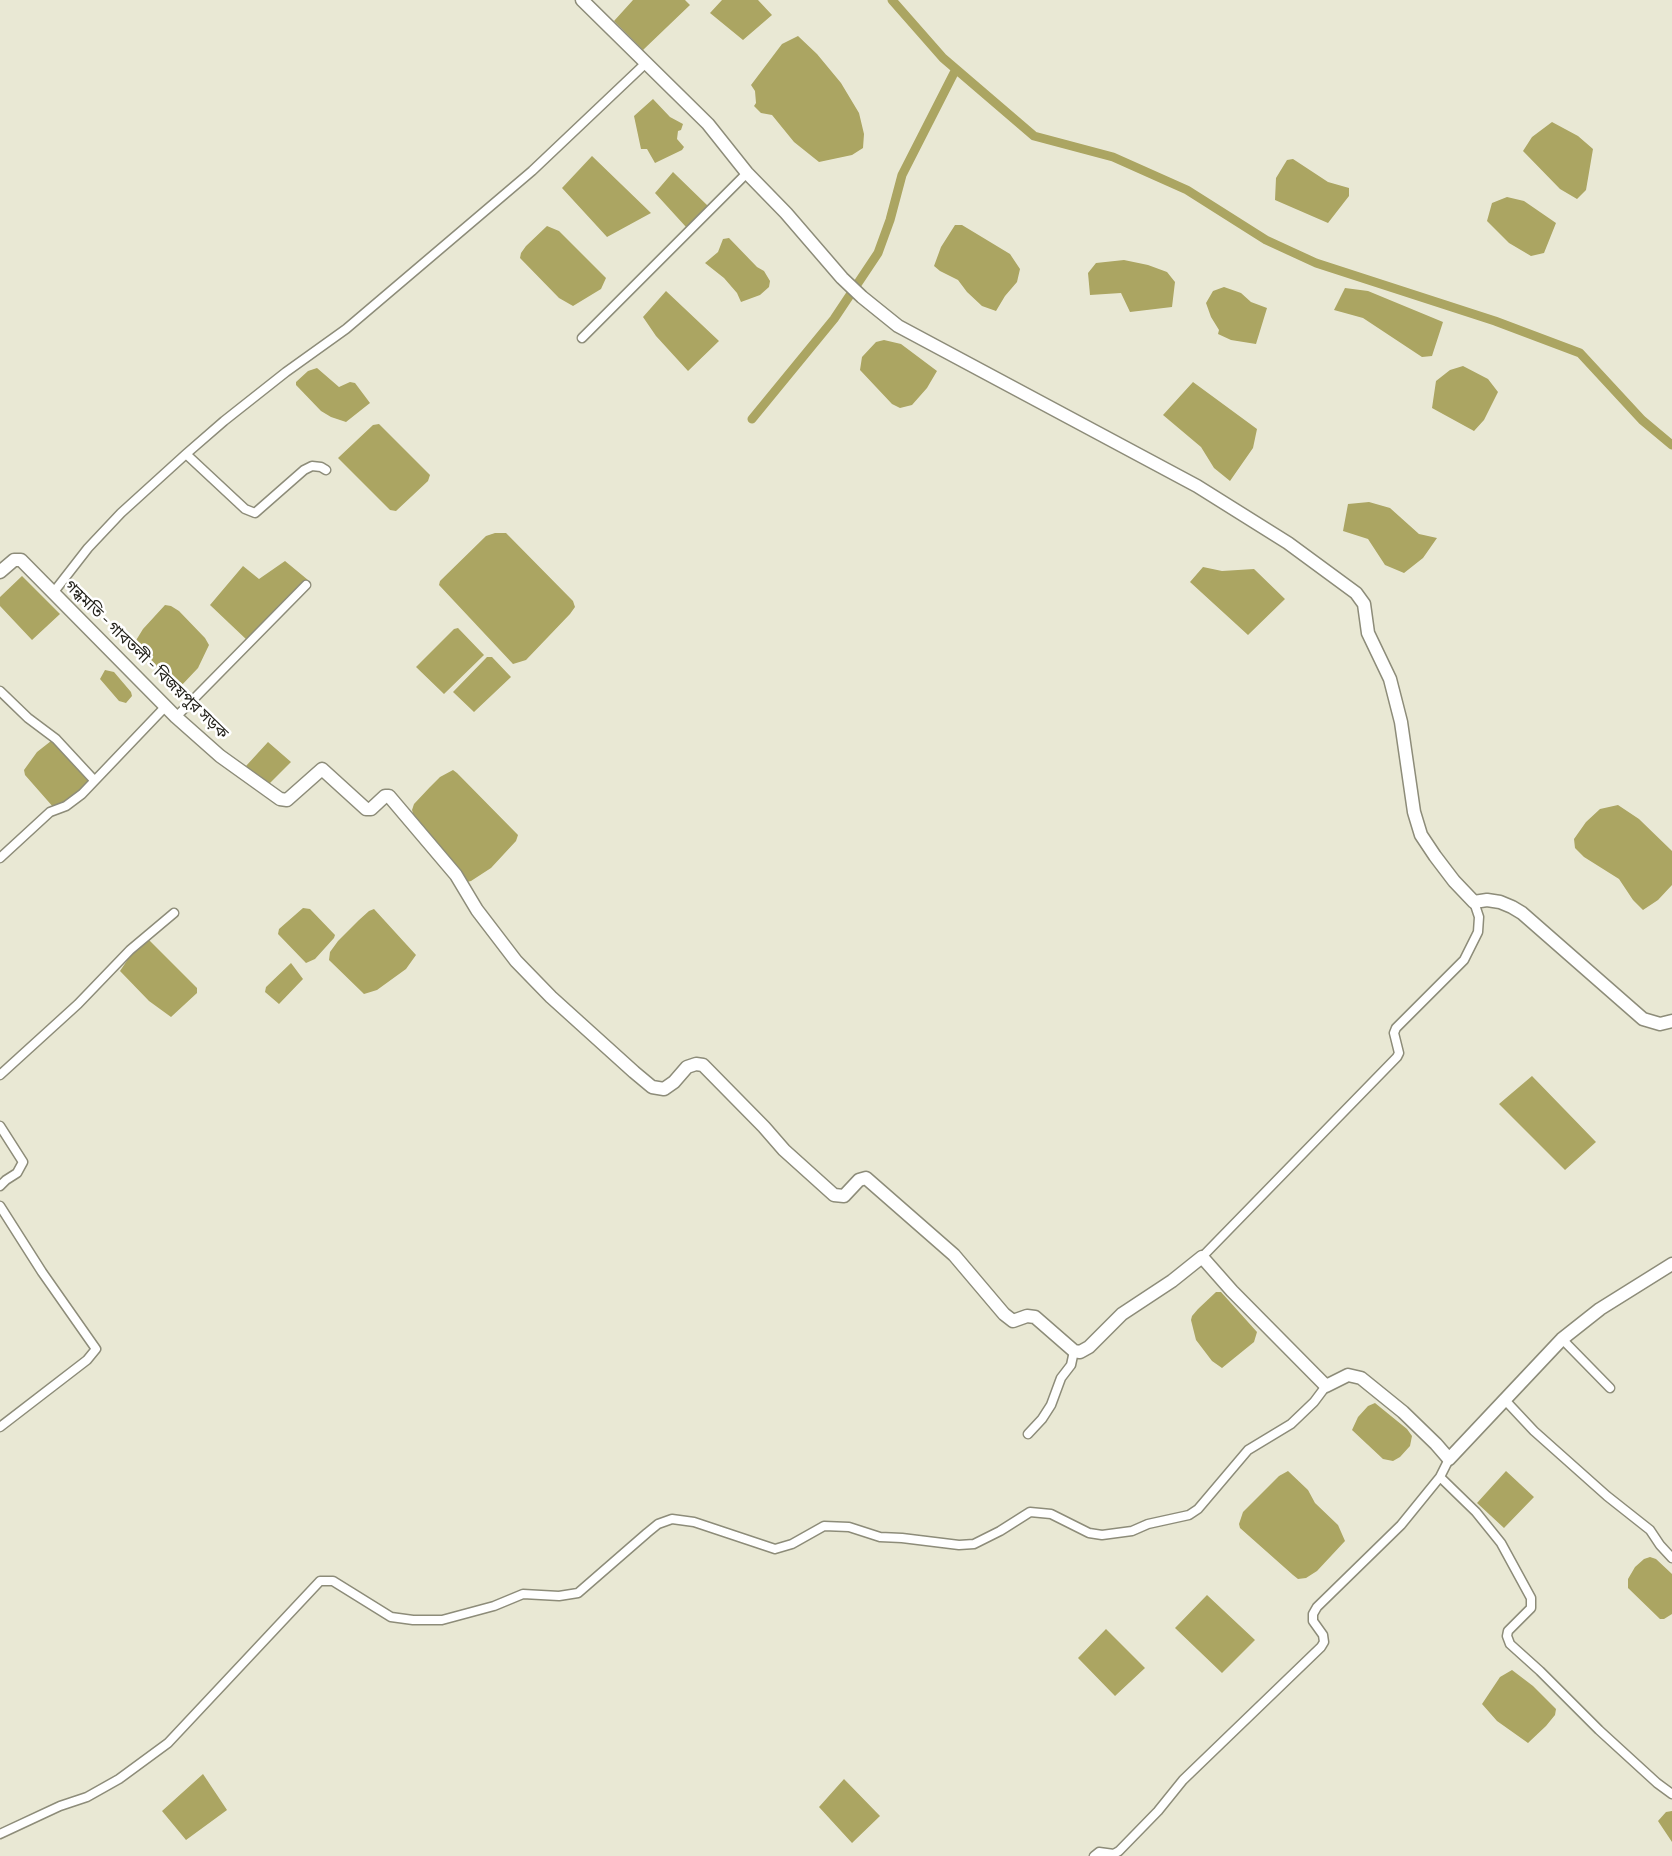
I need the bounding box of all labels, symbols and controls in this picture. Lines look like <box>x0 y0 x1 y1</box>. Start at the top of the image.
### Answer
street label: গন্ধমতি - গাবতলী - বিজয়পুর সড়ক <box>60 577 232 743</box>

